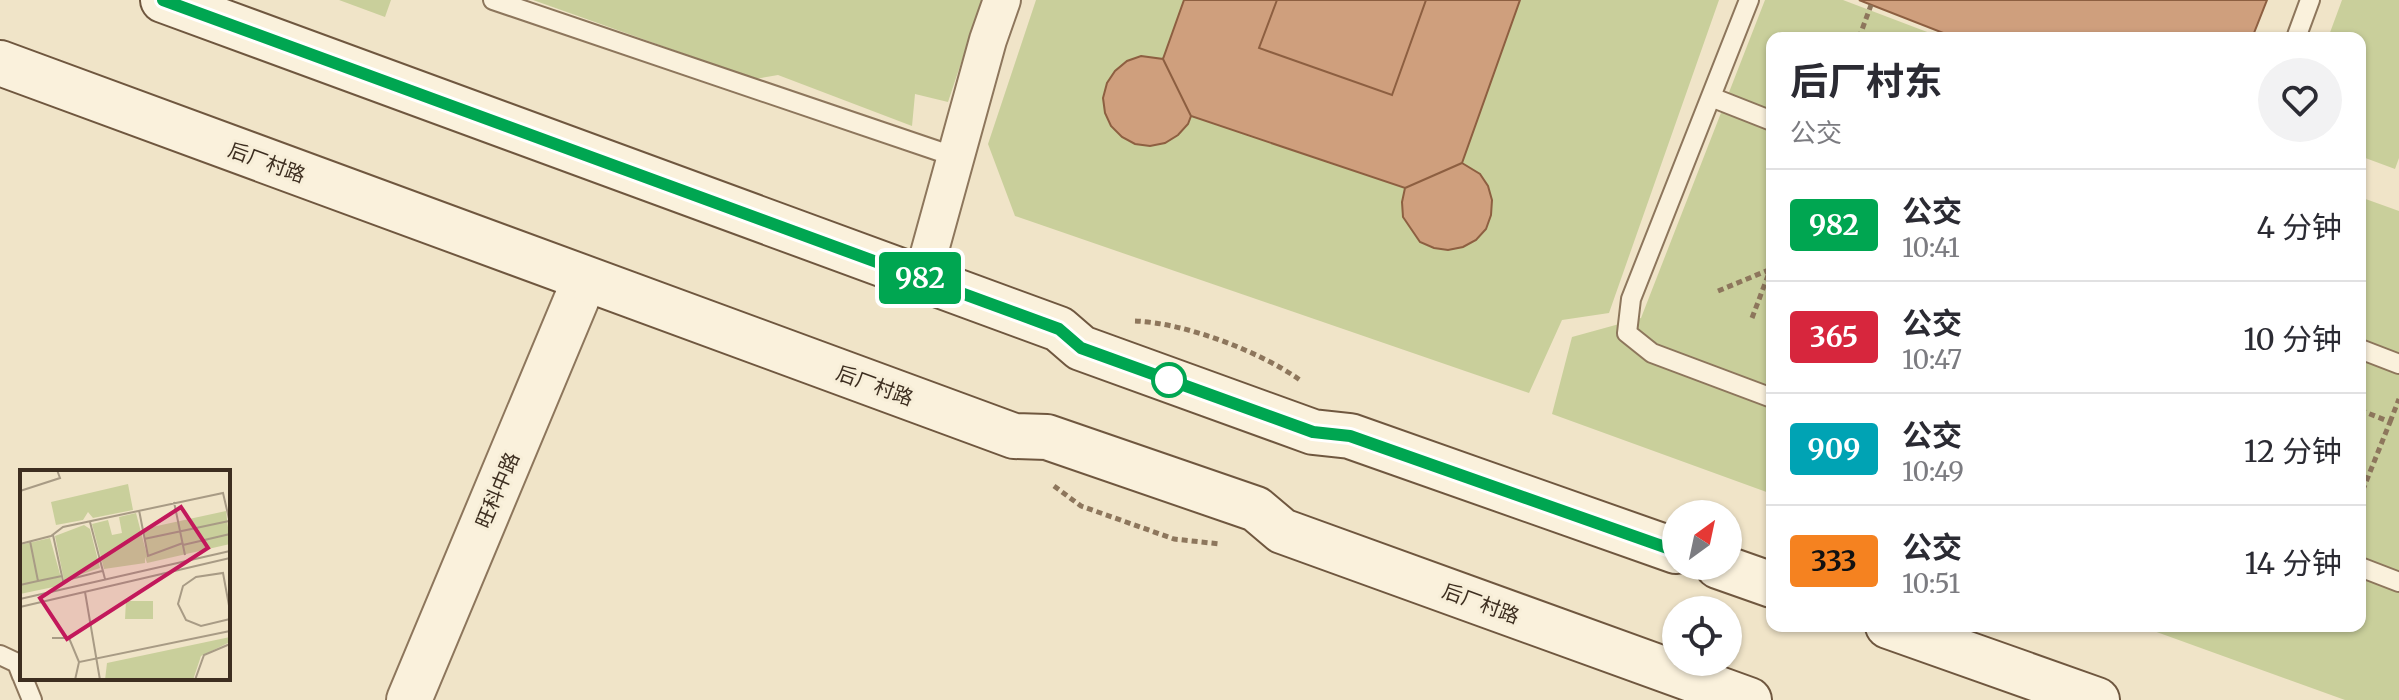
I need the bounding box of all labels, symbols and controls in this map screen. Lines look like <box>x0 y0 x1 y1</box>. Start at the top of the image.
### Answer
text: 后厂村东 <box>1790 58 1942 105</box>
button: heart <box>2258 58 2342 142</box>
text: 公交 <box>1790 116 1842 149</box>
street label: 后厂村路 <box>225 137 309 187</box>
text: 公交 <box>1902 192 1962 230</box>
text: 982 <box>1809 207 1859 243</box>
text: 4 分钟 <box>2256 208 2342 246</box>
text: 10:41 <box>1902 231 1960 264</box>
line badge: 982 <box>874 252 966 304</box>
text: 982 <box>895 260 945 296</box>
text: 公交 <box>1902 304 1962 342</box>
text: 365 <box>1810 319 1858 355</box>
text: 10 分钟 <box>2243 320 2342 358</box>
text: 10:47 <box>1902 343 1962 376</box>
street label: 后厂村路 <box>833 360 917 410</box>
unlabelled marker <box>1152 363 1186 397</box>
text: 公交 <box>1902 416 1962 454</box>
text: 909 <box>1807 431 1861 467</box>
text: 12 分钟 <box>2244 432 2342 470</box>
street label: 旺科中路 <box>470 448 524 532</box>
text: 10:49 <box>1902 455 1964 488</box>
inset map <box>20 470 230 680</box>
north arrow <box>1662 500 1742 580</box>
map controls <box>1662 500 1742 676</box>
text: 公交 <box>1902 528 1962 566</box>
text: 333 <box>1811 543 1857 579</box>
text: 14 分钟 <box>2245 544 2342 582</box>
text: 10:51 <box>1902 567 1960 600</box>
street label: 后厂村路 <box>1439 578 1523 628</box>
button: locate <box>1662 596 1742 676</box>

